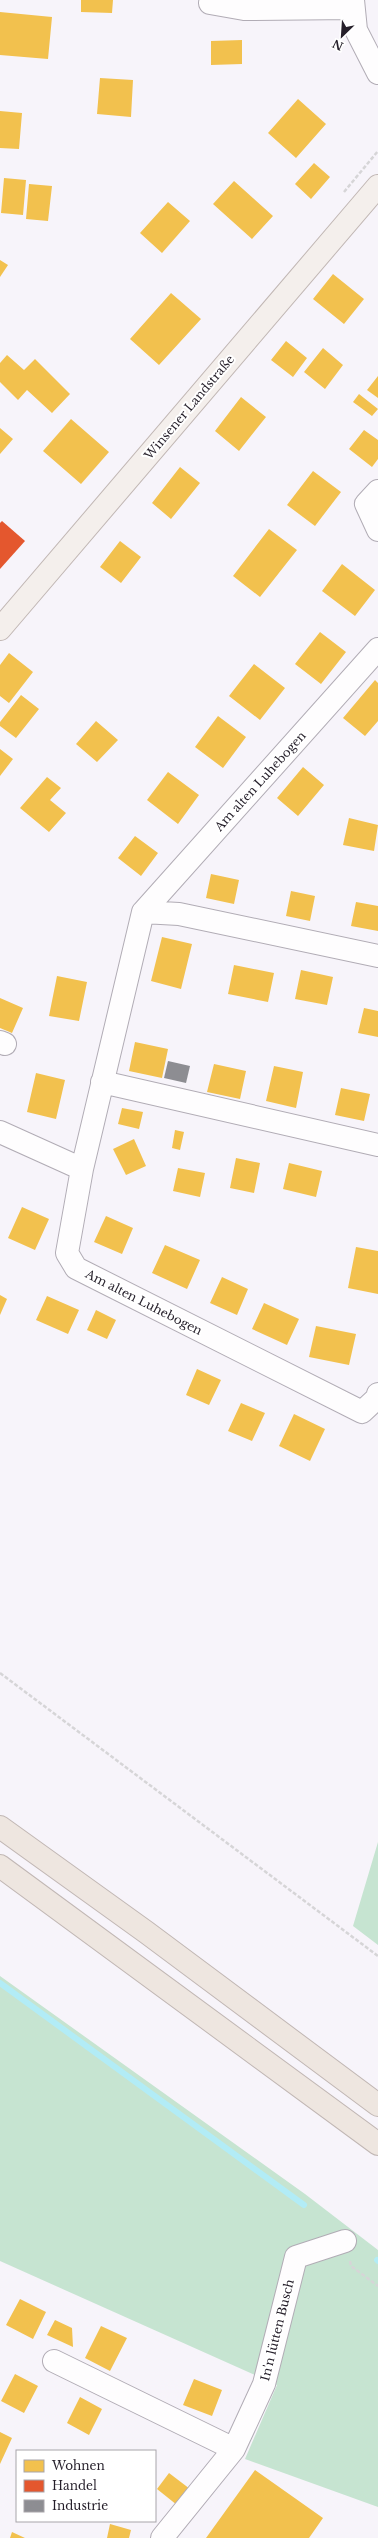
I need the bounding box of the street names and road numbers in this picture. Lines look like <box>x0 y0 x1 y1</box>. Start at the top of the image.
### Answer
street label: Winsener Landstraße <box>140 352 237 463</box>
street label: Am alten Luhebogen <box>211 728 309 835</box>
street label: Am alten Luhebogen <box>82 1266 205 1338</box>
street label: In'n lütten Busch <box>257 2278 297 2382</box>

